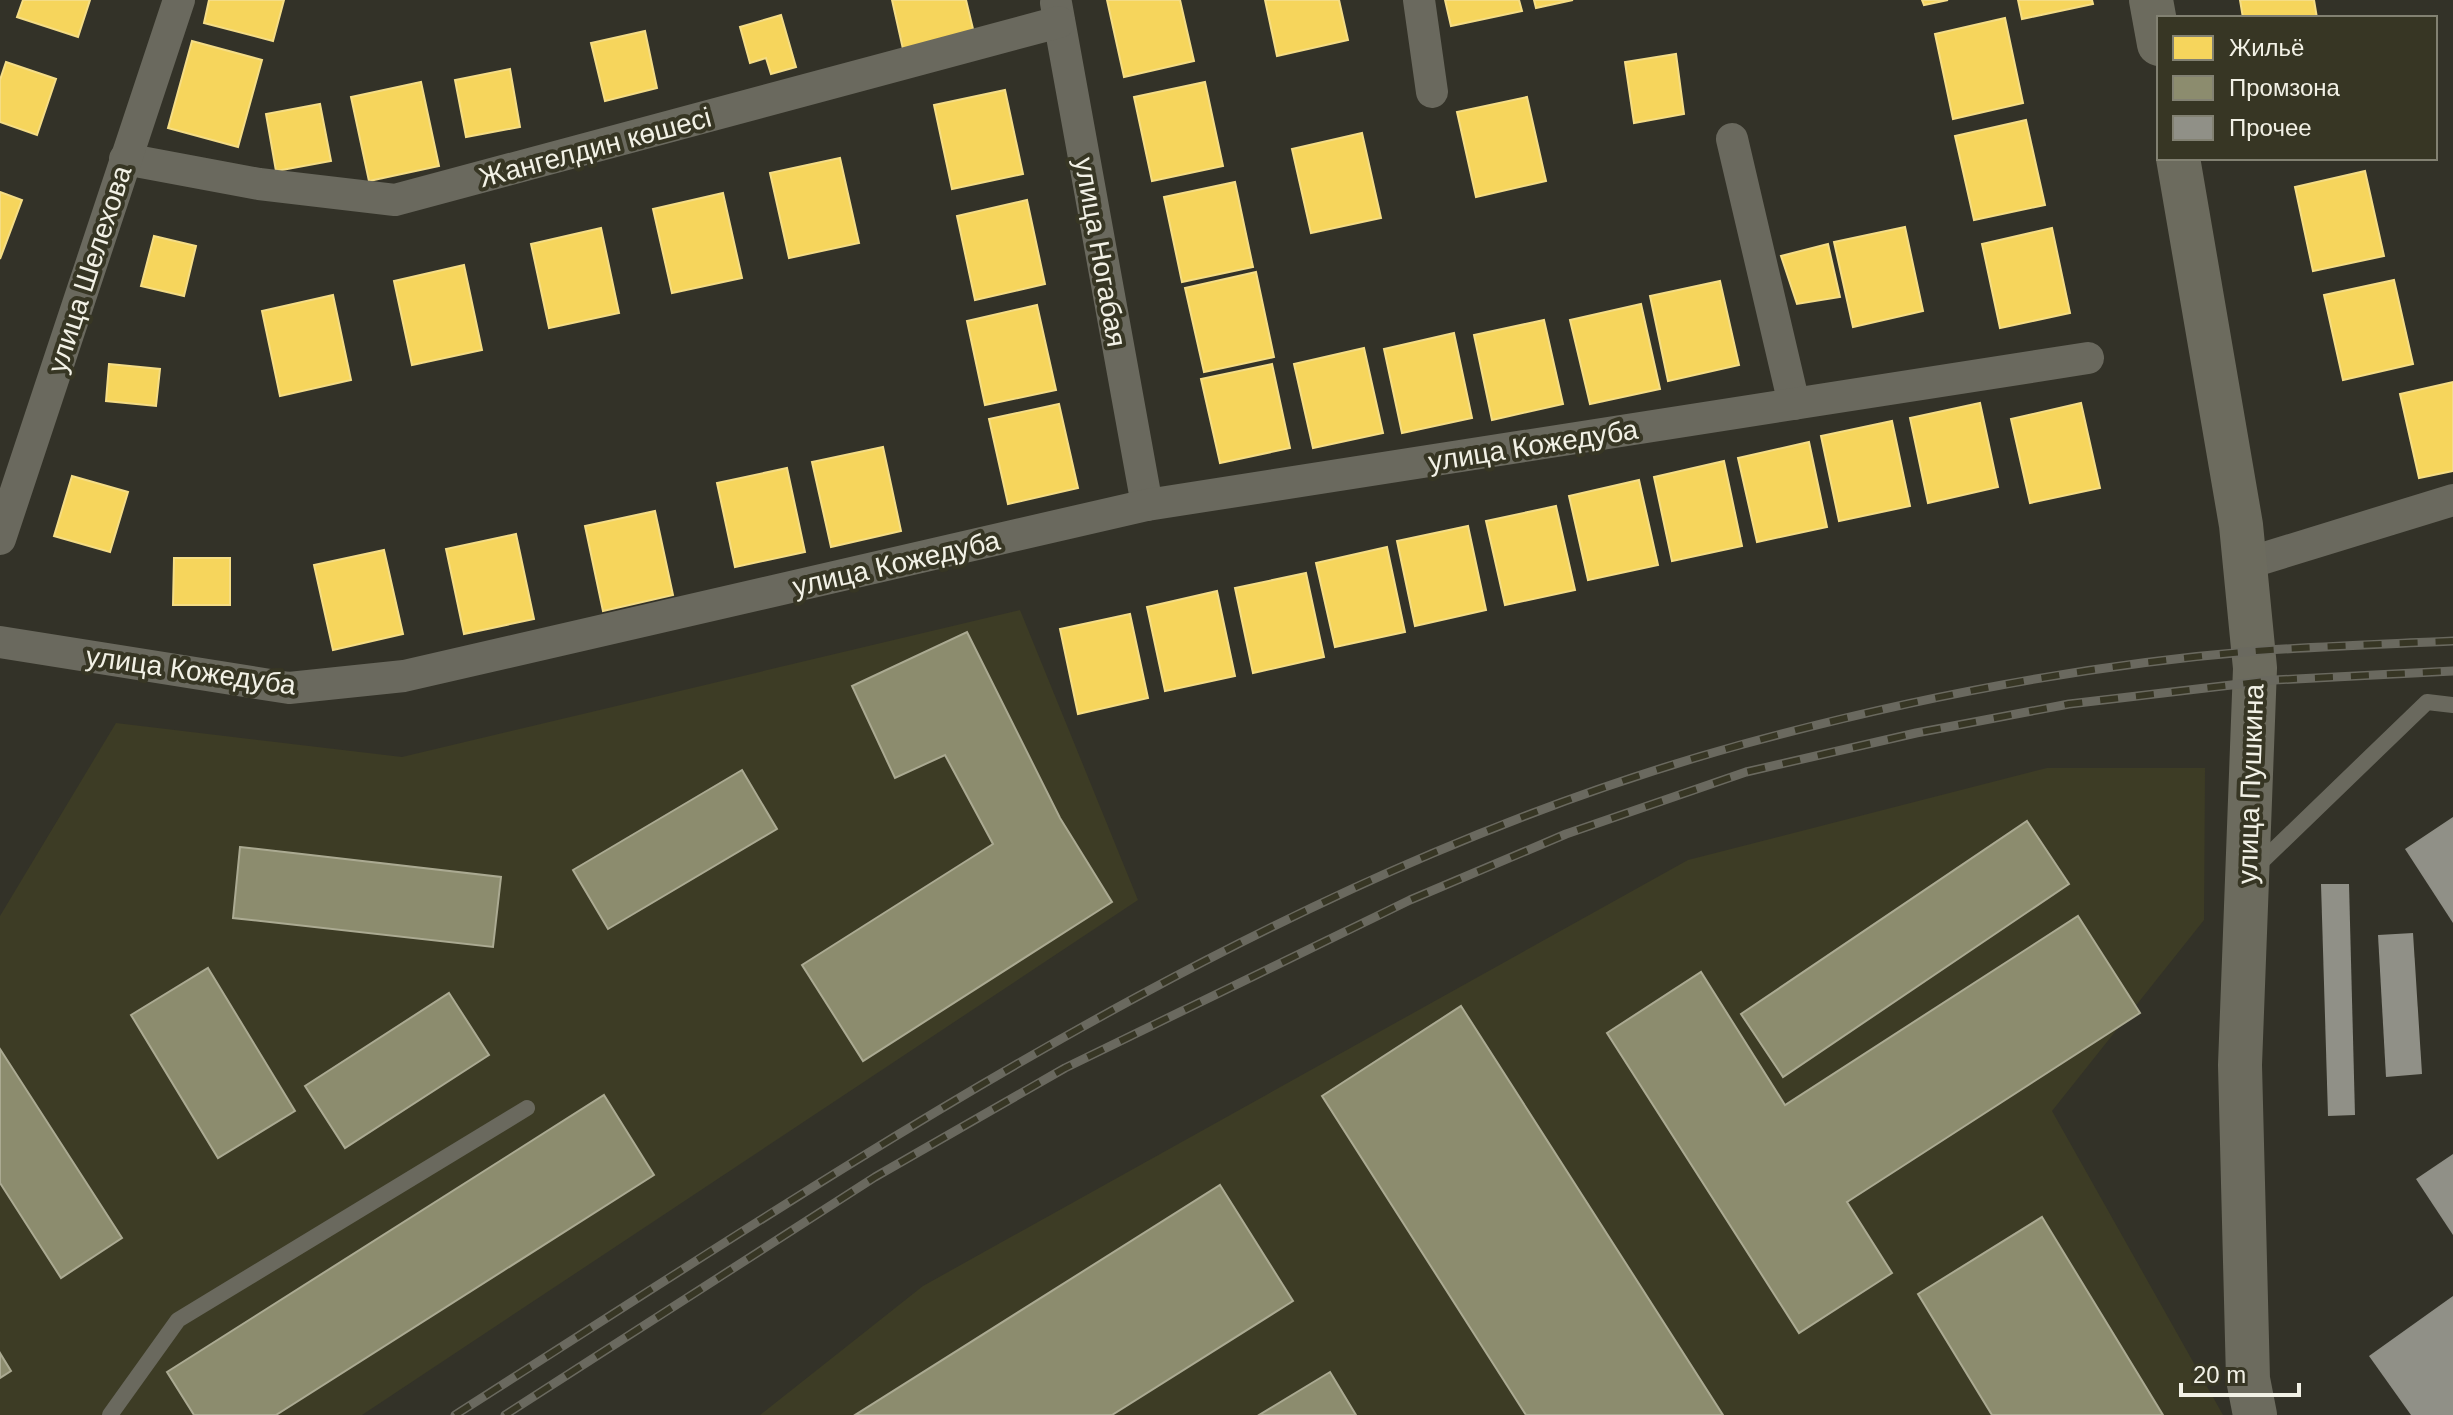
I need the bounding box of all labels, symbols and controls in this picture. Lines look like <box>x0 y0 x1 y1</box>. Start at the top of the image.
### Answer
legend <box>2157 16 2437 160</box>
text: Жильё <box>2229 34 2304 61</box>
text: Промзона <box>2229 74 2341 101</box>
street label: Жангелдин көшесі <box>476 102 715 193</box>
text: Прочее <box>2229 114 2312 141</box>
street label: улица Ногабая <box>1069 155 1132 349</box>
street label: улица Шелехова <box>41 161 138 377</box>
street label: улица Кожедуба <box>1426 414 1640 477</box>
street label: улица Кожедуба <box>790 524 1003 602</box>
street label: улица Кожедуба <box>84 640 298 701</box>
street label: улица Пушкина <box>2232 683 2269 885</box>
scale bar <box>2181 1347 2299 1397</box>
text: 20 m <box>2193 1361 2246 1388</box>

